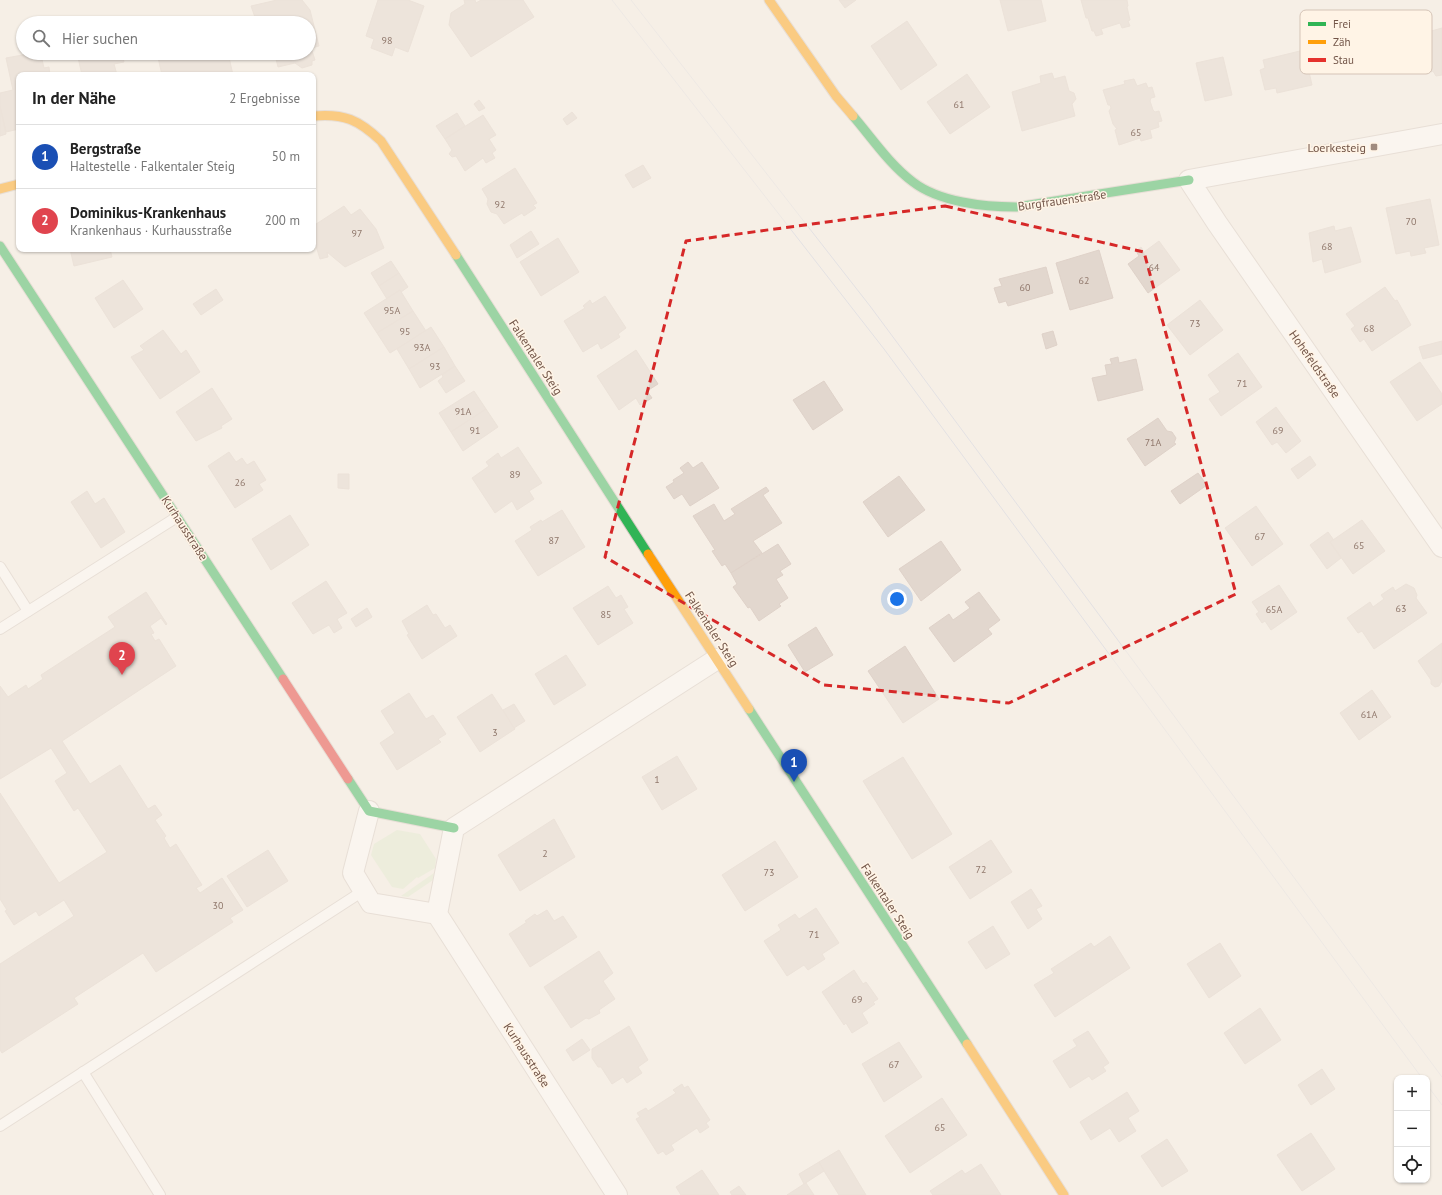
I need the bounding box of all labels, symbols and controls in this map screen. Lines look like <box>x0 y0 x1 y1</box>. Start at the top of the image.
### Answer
legend <box>1300 10 1432 74</box>
search box <box>16 16 316 60</box>
text: Frei <box>1333 17 1351 31</box>
icon: search <box>30 27 52 49</box>
text: Hier suchen <box>62 29 138 48</box>
house number: 98 <box>382 34 392 47</box>
text: Zäh <box>1333 35 1350 49</box>
text: Stau <box>1333 53 1354 67</box>
text: In der Nähe <box>32 87 116 109</box>
text: 2 Ergebnisse <box>229 90 300 107</box>
house number: 61 <box>954 98 964 111</box>
house number: 65 <box>1131 126 1141 139</box>
text: Bergstraße <box>70 139 141 158</box>
place label: Loerkesteig <box>1307 140 1366 155</box>
marker: Loerkesteig <box>1369 142 1379 152</box>
text: 1 <box>41 148 49 165</box>
text: 50 m <box>272 148 300 165</box>
text: Haltestelle · Falkentaler Steig <box>70 158 235 175</box>
street label: Burgfrauenstraße <box>1017 186 1107 214</box>
house number: 92 <box>495 198 505 211</box>
text: Dominikus-Krankenhaus <box>70 203 226 222</box>
text: 2 <box>41 212 49 229</box>
text: 200 m <box>265 212 300 229</box>
house number: 70 <box>1406 215 1417 228</box>
text: Krankenhaus · Kurhausstraße <box>70 222 232 239</box>
house number: 97 <box>352 227 362 240</box>
house number: 68 <box>1322 240 1332 253</box>
house number: 64 <box>1149 261 1160 274</box>
house number: 62 <box>1079 274 1089 287</box>
house number: 60 <box>1020 281 1031 294</box>
house number: 95A <box>384 304 401 317</box>
street label: Falkentaler Steig <box>506 316 566 398</box>
house number: 73 <box>1190 317 1200 330</box>
house number: 68 <box>1364 322 1374 335</box>
house number: 95 <box>400 325 410 338</box>
street label: Hohefeldstraße <box>1286 327 1344 401</box>
house number: 93A <box>414 341 431 354</box>
house number: 93 <box>430 360 440 373</box>
house number: 71 <box>1237 377 1247 390</box>
house number: 91A <box>455 405 472 418</box>
house number: 91 <box>470 424 480 437</box>
house number: 69 <box>1273 424 1283 437</box>
house number: 71A <box>1145 436 1162 449</box>
house number: 89 <box>510 468 520 481</box>
house number: 26 <box>235 476 245 489</box>
street label: Kurhausstraße <box>159 493 211 563</box>
house number: 67 <box>1255 530 1265 543</box>
house number: 87 <box>549 534 559 547</box>
house number: 65 <box>1354 539 1364 552</box>
street label: Falkentaler Steig <box>682 588 742 670</box>
your location <box>887 589 907 609</box>
house number: 63 <box>1396 602 1406 615</box>
house number: 65A <box>1266 603 1283 616</box>
house number: 85 <box>601 608 611 621</box>
pin: 2 <box>109 642 135 675</box>
house number: 61A <box>1361 708 1378 721</box>
house number: 3 <box>492 726 498 739</box>
pin: 1 <box>781 749 807 782</box>
house number: 1 <box>654 773 660 786</box>
house number: 2 <box>542 847 548 860</box>
street label: Falkentaler Steig <box>858 860 918 942</box>
house number: 72 <box>976 863 986 876</box>
house number: 73 <box>764 866 774 879</box>
house number: 30 <box>213 899 224 912</box>
house number: 71 <box>809 928 819 941</box>
house number: 69 <box>852 993 862 1006</box>
street label: Kurhausstraße <box>501 1020 553 1090</box>
house number: 67 <box>889 1058 899 1071</box>
map controls <box>1394 1075 1430 1183</box>
button: + <box>1394 1075 1430 1111</box>
button: − <box>1394 1111 1430 1147</box>
house number: 65 <box>935 1121 945 1134</box>
button: locate <box>1394 1147 1430 1183</box>

